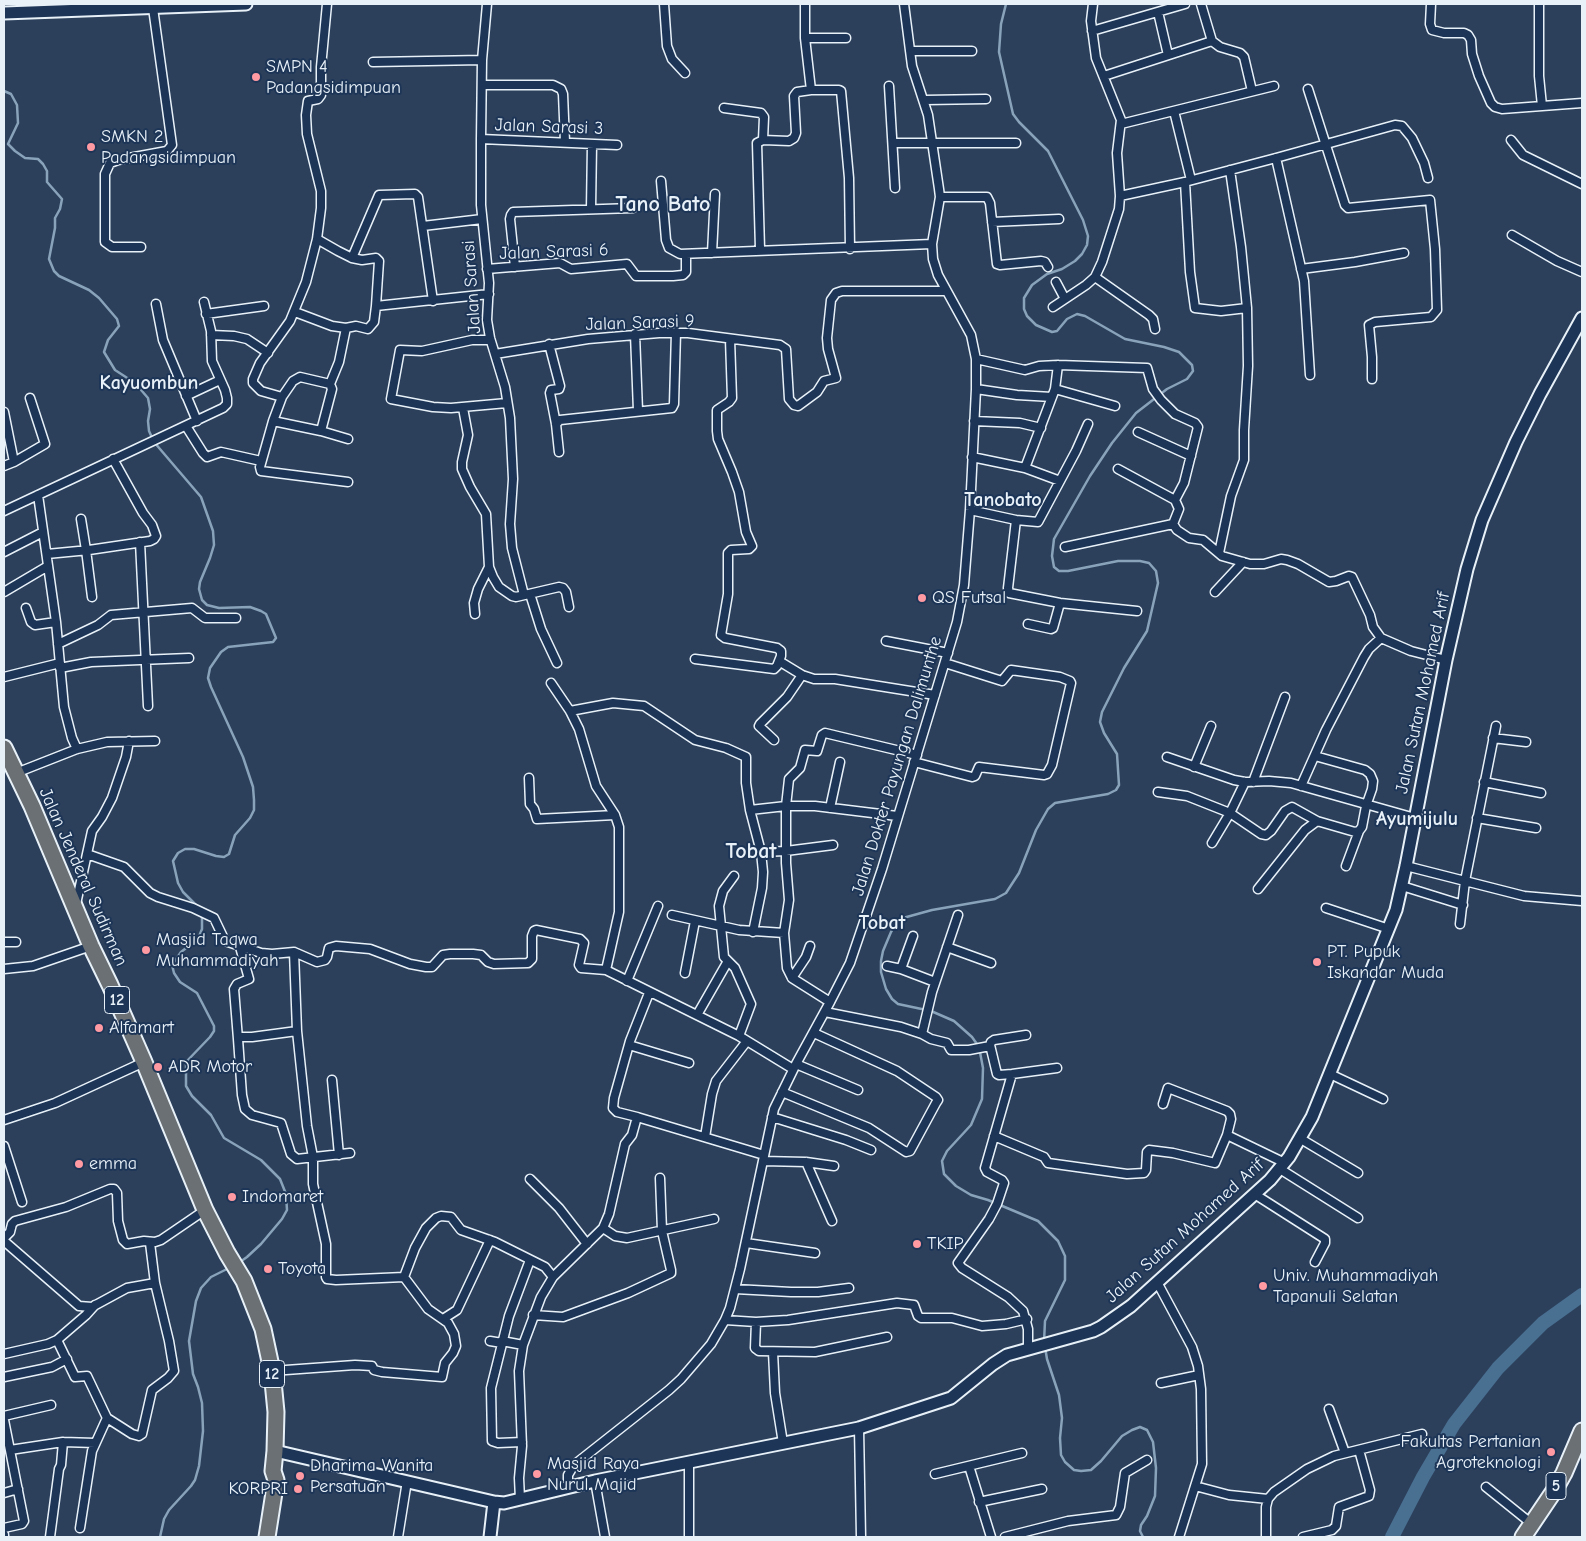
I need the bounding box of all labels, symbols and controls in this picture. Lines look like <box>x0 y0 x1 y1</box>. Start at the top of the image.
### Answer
place label: SMPN 4 Padangsidimpuan <box>266 56 401 98</box>
marker: SMPN 4 Padangsidimpuan <box>250 71 262 83</box>
street label: Jalan Sarasi 3 <box>494 114 604 140</box>
place label: SMKN 2 Padangsidimpuan <box>101 126 236 168</box>
marker: SMKN 2 Padangsidimpuan <box>85 141 97 153</box>
district label: Tano Bato <box>616 192 710 218</box>
street label: Jalan Sarasi 6 <box>499 239 609 265</box>
street label: Jalan Sarasi <box>458 240 486 334</box>
street label: Jalan Sarasi 9 <box>585 310 695 336</box>
district label: Kayuombun <box>100 371 198 395</box>
district label: Tanobato <box>964 488 1042 512</box>
place label: QS Futsal <box>932 587 1006 609</box>
street label: Jalan Sutan Mohamed Arif <box>1391 590 1455 796</box>
marker: QS Futsal <box>916 592 928 604</box>
street label: Jalan Dokter Payungan Dalimunthe <box>847 634 947 898</box>
street label: Jalan Jenderal Sudirman <box>34 785 132 969</box>
district label: Ayumijulu <box>1376 807 1458 831</box>
district label: Tobat <box>725 839 777 865</box>
district label: Tobat <box>859 911 905 935</box>
place label: Masjid Taqwa Muhammadiyah <box>156 929 279 972</box>
place label: PT. Pupuk Iskandar Muda <box>1327 941 1444 984</box>
marker: Masjid Taqwa Muhammadiyah <box>140 944 152 956</box>
marker: PT. Pupuk Iskandar Muda <box>1311 956 1323 968</box>
road number: 12 <box>104 986 130 1014</box>
place label: Alfamart <box>109 1017 174 1039</box>
marker: Alfamart <box>93 1022 105 1034</box>
place label: ADR Motor <box>168 1056 252 1078</box>
marker: ADR Motor <box>152 1061 164 1073</box>
place label: emma <box>89 1153 137 1175</box>
street label: Jalan Sutan Mohamed Arif <box>1101 1154 1269 1308</box>
marker: emma <box>73 1158 85 1170</box>
place label: Indomaret <box>242 1186 323 1208</box>
marker: Indomaret <box>226 1191 238 1203</box>
place label: TKIP <box>927 1233 964 1255</box>
marker: TKIP <box>911 1238 923 1250</box>
place label: Toyota <box>278 1258 326 1280</box>
marker: Toyota <box>262 1263 274 1275</box>
place label: Univ. Muhammadiyah Tapanuli Selatan <box>1273 1265 1438 1308</box>
marker: Univ. Muhammadiyah Tapanuli Selatan <box>1257 1280 1269 1292</box>
road number: 12 <box>260 1360 284 1388</box>
place label: Fakultas Pertanian Agroteknologi <box>1400 1431 1541 1474</box>
marker: Fakultas Pertanian Agroteknologi <box>1545 1446 1557 1458</box>
place label: Masjid Raya Nurul Majid <box>547 1453 640 1496</box>
place label: Dharima Wanita Persatuan <box>310 1455 433 1498</box>
marker: Masjid Raya Nurul Majid <box>531 1468 543 1480</box>
marker: Dharima Wanita Persatuan <box>294 1470 306 1482</box>
road number: 5 <box>1546 1472 1566 1500</box>
place label: KORPRI <box>228 1478 288 1500</box>
marker: KORPRI <box>292 1483 304 1495</box>

